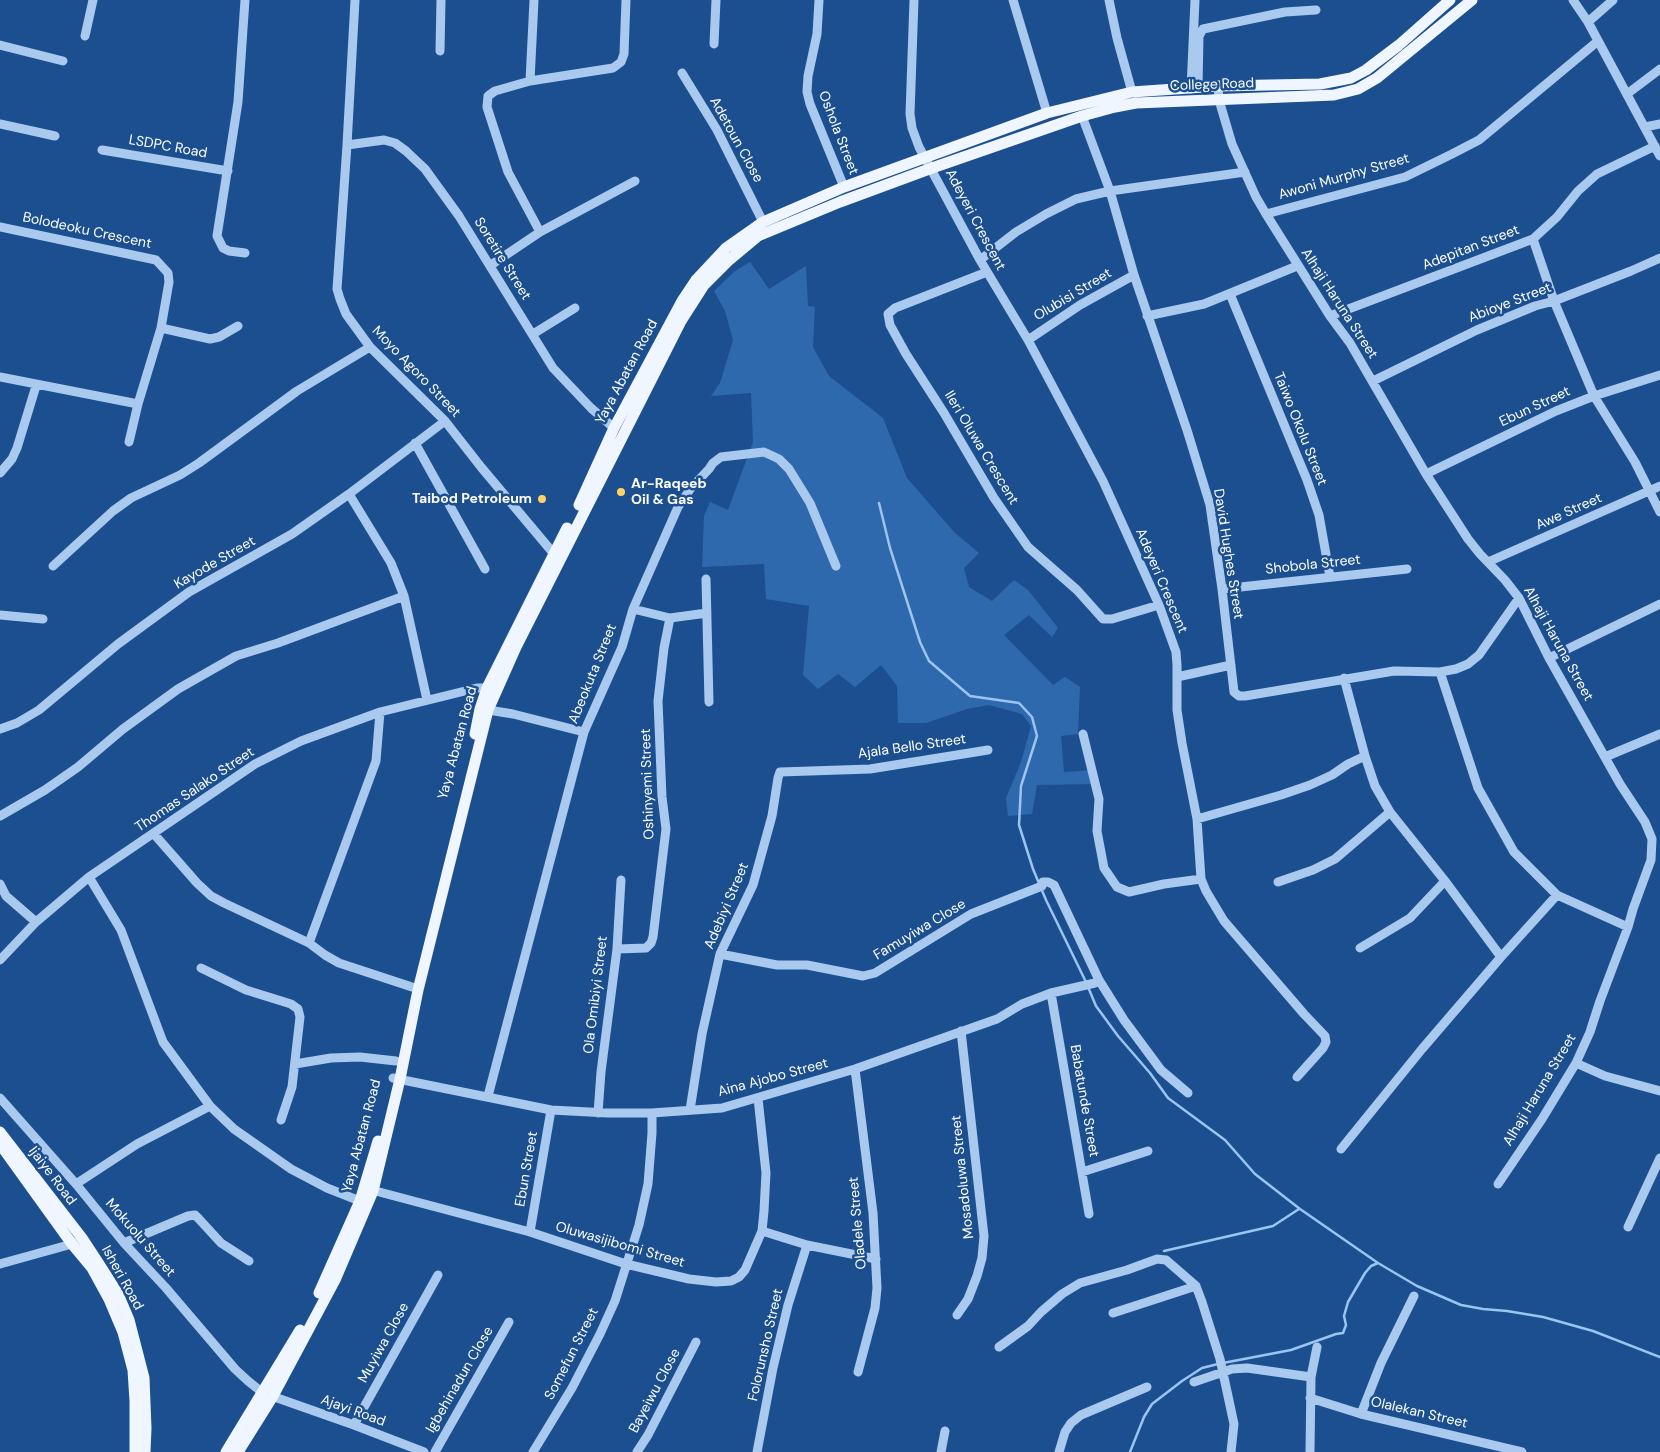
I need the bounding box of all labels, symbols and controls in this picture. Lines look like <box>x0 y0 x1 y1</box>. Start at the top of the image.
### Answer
street label: College Road <box>1170 75 1254 95</box>
street label: Oshola Street <box>814 89 862 177</box>
street label: Adetoun Close <box>706 94 766 186</box>
street label: LSDPC Road <box>128 132 208 162</box>
street label: Awoni Murphy Street <box>1277 150 1411 204</box>
street label: Adeyeri Crescent <box>941 167 1009 273</box>
street label: Bolodeoku Crescent <box>21 209 153 253</box>
street label: Soretire Street <box>470 215 534 303</box>
street label: Adepitan Street <box>1420 222 1522 274</box>
street label: Alhaji Haruna Street <box>1297 246 1381 362</box>
street label: Olubisi Street <box>1031 265 1115 325</box>
street label: Abioye Street <box>1466 279 1554 327</box>
street label: Yaya Abatan Road <box>592 317 662 427</box>
street label: Moyo Agoro Street <box>368 323 464 421</box>
street label: Taiwo Okolu Street <box>1270 370 1330 488</box>
street label: Ebun Street <box>1497 383 1573 431</box>
street label: Ileri Oluwa Crescent <box>940 388 1022 508</box>
place label: Ar-Raqeeb Oil & Gas <box>631 476 707 508</box>
marker: Ar-Raqeeb Oil & Gas <box>615 486 627 498</box>
street label: David Hughes Street <box>1209 487 1247 621</box>
street label: Awe Street <box>1533 490 1605 534</box>
place label: Taibod Petroleum <box>412 491 532 507</box>
marker: Taibod Petroleum <box>536 493 548 505</box>
street label: Adeyeri Crescent <box>1131 526 1191 636</box>
street label: Kayode Street <box>171 533 259 593</box>
street label: Shobola Street <box>1265 552 1361 578</box>
street label: Alhaji Haruna Street <box>1520 584 1596 704</box>
street label: Abeokuta Street <box>565 622 621 726</box>
street label: Yaya Abatan Road <box>435 685 481 801</box>
street label: Oshinyemi Street <box>638 728 658 840</box>
street label: Ajala Bello Street <box>857 731 967 763</box>
street label: Thomas Salako Street <box>132 744 258 836</box>
street label: Adebiyi Street <box>701 860 753 952</box>
street label: Famuyiwa Close <box>871 896 969 964</box>
street label: Ola Omibiyi Street <box>580 935 612 1055</box>
street label: Alhaji Haruna Street <box>1500 1031 1580 1149</box>
street label: Babatunde Street <box>1066 1043 1102 1159</box>
street label: Aina Ajobo Street <box>716 1055 830 1101</box>
street label: Yaya Abatan Road <box>339 1078 385 1194</box>
street label: Mosadoluwa Street <box>948 1114 978 1240</box>
street label: Ebun Street <box>512 1130 542 1208</box>
street label: Ijaiye Road <box>25 1143 79 1209</box>
street label: Oladele Street <box>846 1176 870 1270</box>
street label: Mokuolu Street <box>102 1196 178 1280</box>
street label: Oluwasijibomi Street <box>554 1219 686 1271</box>
street label: Isheri Road <box>97 1243 147 1313</box>
street label: Folorunsho Street <box>745 1287 787 1403</box>
street label: Muyiwa Close <box>355 1300 413 1386</box>
street label: Somefun Street <box>542 1305 602 1403</box>
street label: Igbehinadun Close <box>423 1324 497 1436</box>
street label: Bayeiwu Close <box>626 1346 684 1436</box>
street label: Ajayi Road <box>318 1392 388 1430</box>
street label: Olalekan Street <box>1369 1394 1469 1432</box>

